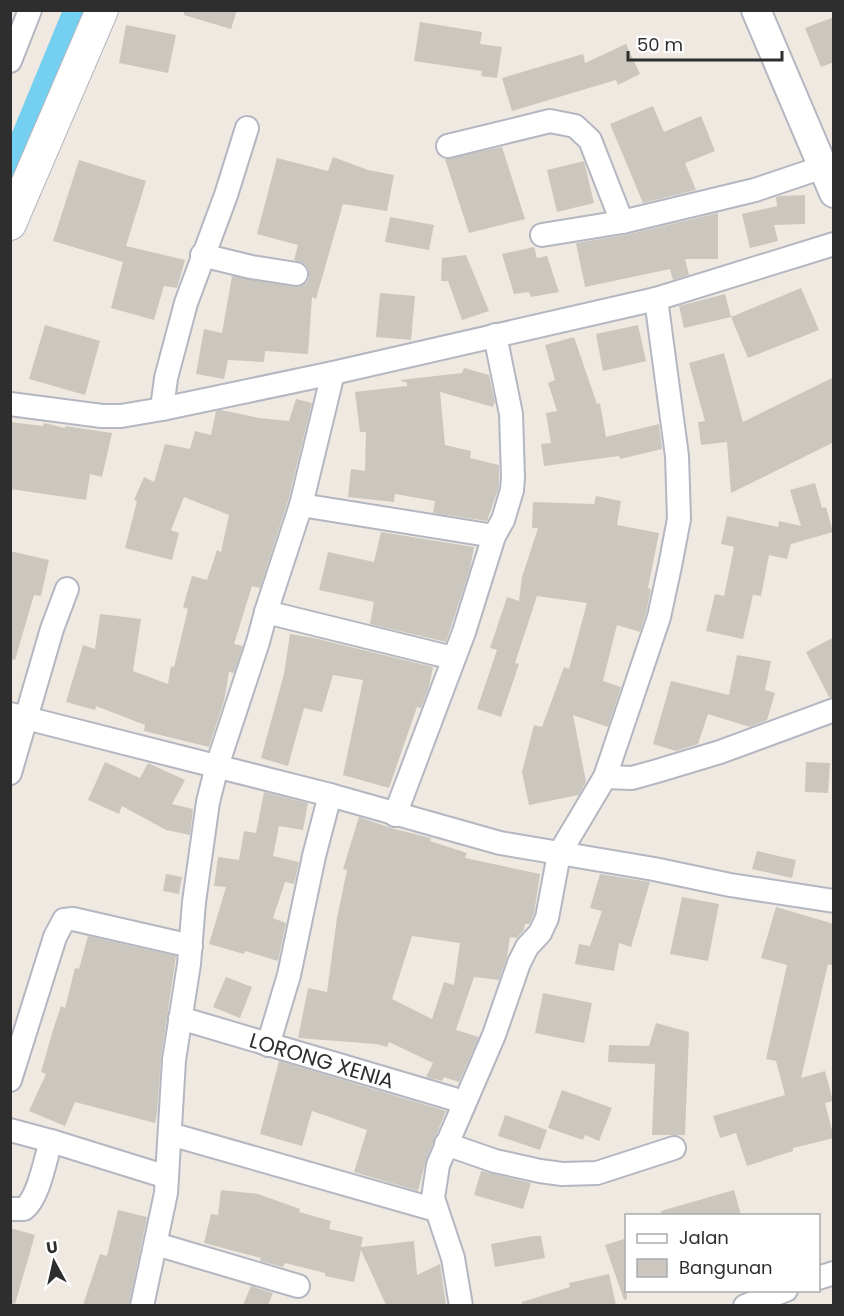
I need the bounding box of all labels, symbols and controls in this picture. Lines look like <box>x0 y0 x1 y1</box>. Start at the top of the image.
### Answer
scale bar <box>628 24 782 62</box>
text: 50 m <box>637 32 683 57</box>
street label: LORONG XENIA <box>246 1025 398 1095</box>
legend <box>625 1214 820 1292</box>
text: Jalan <box>679 1225 729 1250</box>
north arrow <box>24 1232 84 1292</box>
text: U <box>45 1235 59 1260</box>
text: Bangunan <box>679 1255 773 1280</box>

